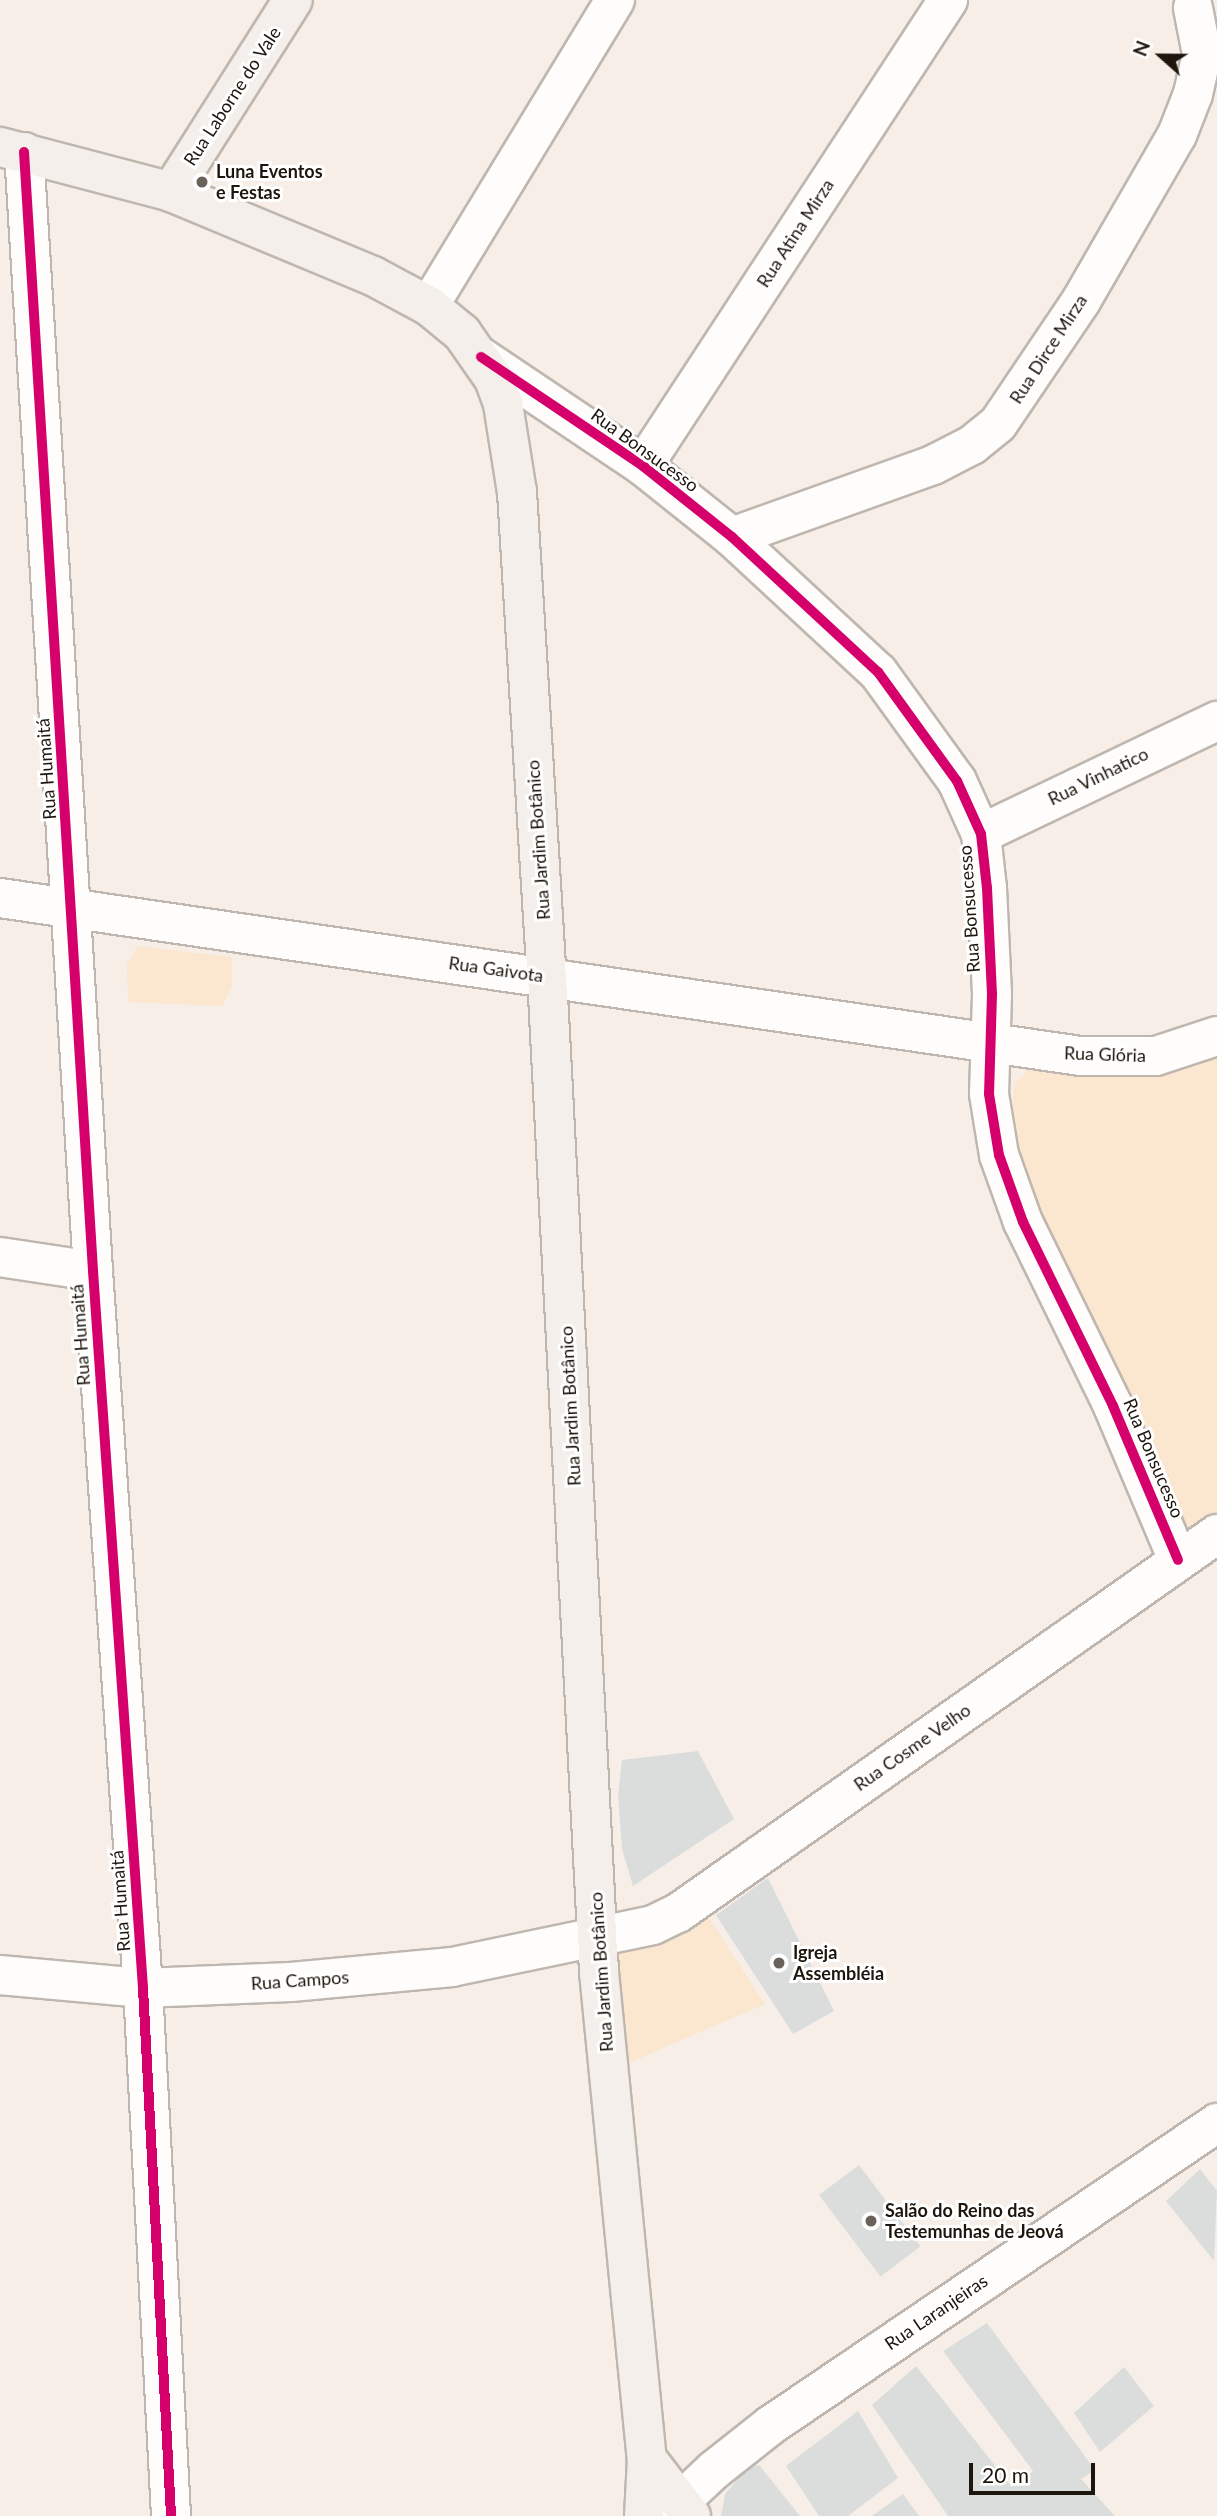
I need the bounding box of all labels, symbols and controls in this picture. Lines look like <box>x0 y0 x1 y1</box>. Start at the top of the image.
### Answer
north arrow <box>1126 21 1196 91</box>
street label: Rua Laborne do Vale <box>179 22 285 170</box>
text: N <box>1128 37 1154 59</box>
place label: Luna Eventos e Festas <box>216 161 323 204</box>
marker: Luna Eventos e Festas <box>194 174 210 190</box>
street label: Rua Atina Mirza <box>752 175 838 291</box>
street label: Rua Dirce Mirza <box>1005 290 1091 408</box>
street label: Rua Bonsucesso <box>587 404 703 496</box>
street label: Rua Humaitá <box>32 718 60 820</box>
street label: Rua Vinhatico <box>1044 742 1152 810</box>
street label: Rua Jardim Botânico <box>522 759 554 921</box>
street label: Rua Bonsucesso <box>954 844 984 974</box>
street label: Rua Gaivota <box>447 952 545 986</box>
street label: Rua Glória <box>1064 1042 1146 1066</box>
street label: Rua Humaitá <box>66 1284 94 1386</box>
street label: Rua Jardim Botânico <box>555 1325 585 1487</box>
street label: Rua Bonsucesso <box>1119 1395 1189 1521</box>
street label: Rua Cosme Velho <box>849 1699 975 1795</box>
street label: Rua Humaitá <box>106 1850 134 1952</box>
street label: Rua Jardim Botânico <box>585 1891 617 2053</box>
place label: Igreja Assembléia <box>793 1942 884 1984</box>
marker: Igreja Assembléia <box>771 1955 787 1971</box>
street label: Rua Campos <box>250 1966 350 1994</box>
place label: Salão do Reino das Testemunhas de Jeová <box>885 2200 1064 2242</box>
marker: Salão do Reino das Testemunhas de Jeová <box>863 2213 879 2229</box>
street label: Rua Laranjeiras <box>880 2270 992 2354</box>
scale bar <box>972 2450 1098 2494</box>
text: 20 m <box>982 2462 1029 2487</box>

